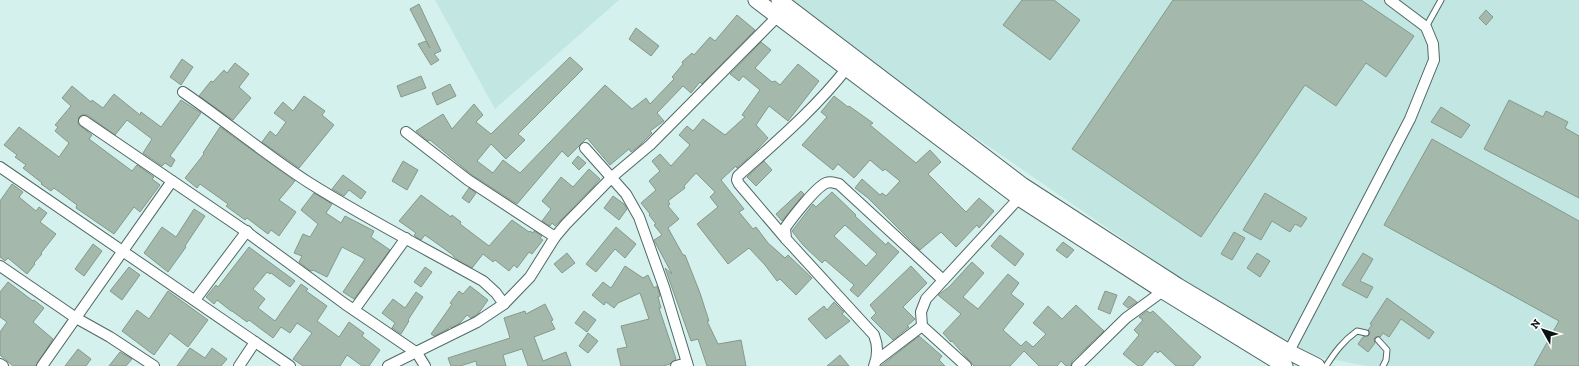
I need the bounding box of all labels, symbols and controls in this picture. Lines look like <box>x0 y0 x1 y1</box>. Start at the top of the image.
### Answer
north arrow <box>1523 310 1563 350</box>
text: N <box>1528 316 1544 331</box>

